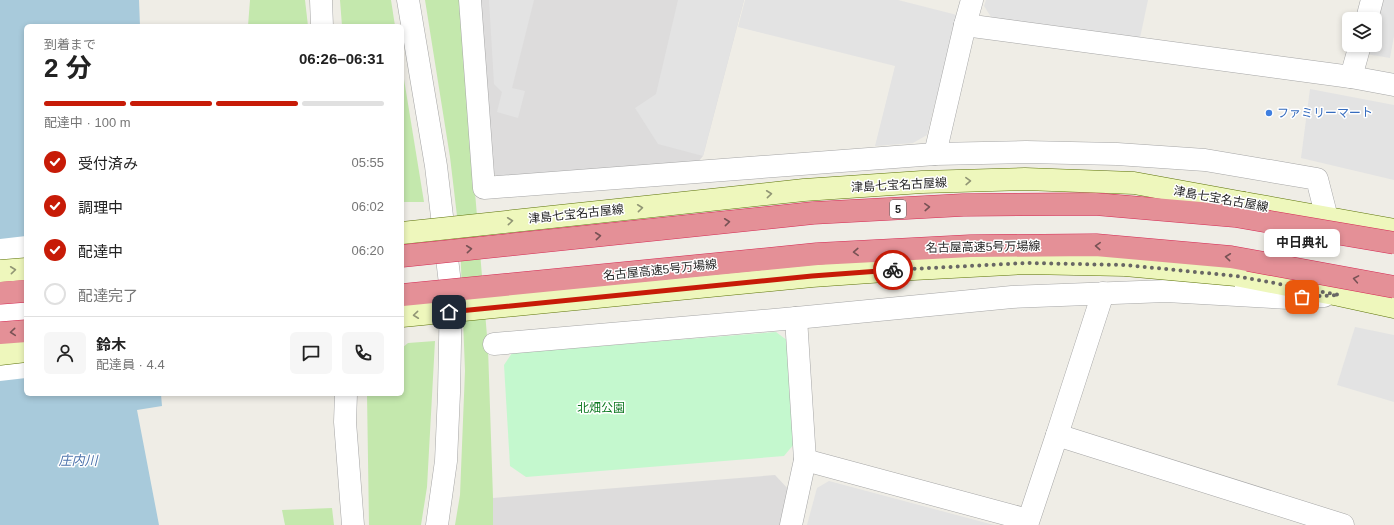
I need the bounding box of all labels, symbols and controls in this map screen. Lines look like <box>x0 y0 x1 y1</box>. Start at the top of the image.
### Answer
map controls <box>1342 12 1382 52</box>
button: layers <box>1342 12 1382 52</box>
text: 到着まで <box>44 37 96 52</box>
text: 06:26–06:31 <box>299 50 384 67</box>
text: 2 分 <box>44 53 92 83</box>
place label: ファミリーマート <box>1277 106 1373 120</box>
marker: ファミリーマート <box>1264 108 1274 118</box>
text: 配達中 · 100 m <box>44 115 131 130</box>
icon: check <box>44 151 66 173</box>
text: 受付済み <box>78 155 138 172</box>
text: 05:55 <box>351 155 384 170</box>
street label: 津島七宝名古屋線 <box>851 175 947 195</box>
one-way arrow <box>965 177 971 185</box>
street label: 津島七宝名古屋線 <box>1173 184 1269 214</box>
one-way arrow <box>766 190 772 199</box>
icon: check <box>44 195 66 217</box>
text: 調理中 <box>78 199 123 216</box>
text: 06:02 <box>351 199 384 214</box>
road number: 5 <box>890 200 906 218</box>
street label: 津島七宝名古屋線 <box>528 202 624 226</box>
one-way arrow <box>637 203 643 212</box>
one-way arrow <box>924 203 930 211</box>
one-way arrow <box>507 217 513 226</box>
one-way arrow <box>724 218 730 227</box>
callout: 中日典礼 <box>1264 229 1340 257</box>
one-way arrow <box>595 231 601 240</box>
text: 中日典礼 <box>1276 235 1328 250</box>
icon: check <box>44 239 66 261</box>
street label: 名古屋高速5号万場線 <box>926 239 1040 255</box>
one-way arrow <box>1095 241 1101 250</box>
text: 配達中 <box>78 243 123 260</box>
text: 06:20 <box>351 243 384 258</box>
one-way arrow <box>466 245 472 254</box>
one-way arrow <box>853 248 859 257</box>
courier <box>873 250 913 290</box>
one-way arrow <box>1225 252 1231 261</box>
street label: 名古屋高速5号万場線 <box>602 257 718 283</box>
icon: bike <box>882 259 904 281</box>
one-way arrow <box>10 265 16 274</box>
one-way arrow <box>1353 275 1359 284</box>
pin <box>1285 280 1319 314</box>
icon: bag <box>1291 286 1313 308</box>
text: 配達完了 <box>78 287 138 304</box>
pin <box>432 295 466 329</box>
icon: home <box>438 301 460 323</box>
one-way arrow <box>413 310 419 319</box>
one-way arrow <box>10 327 16 336</box>
button: person <box>44 332 86 374</box>
button: chat <box>290 332 332 374</box>
button: phone <box>342 332 384 374</box>
text: 鈴木 <box>96 336 126 353</box>
text: 配達員 · 4.4 <box>96 357 165 372</box>
park label: 北畑公園 <box>577 401 625 415</box>
water label: 庄内川 <box>58 453 99 468</box>

